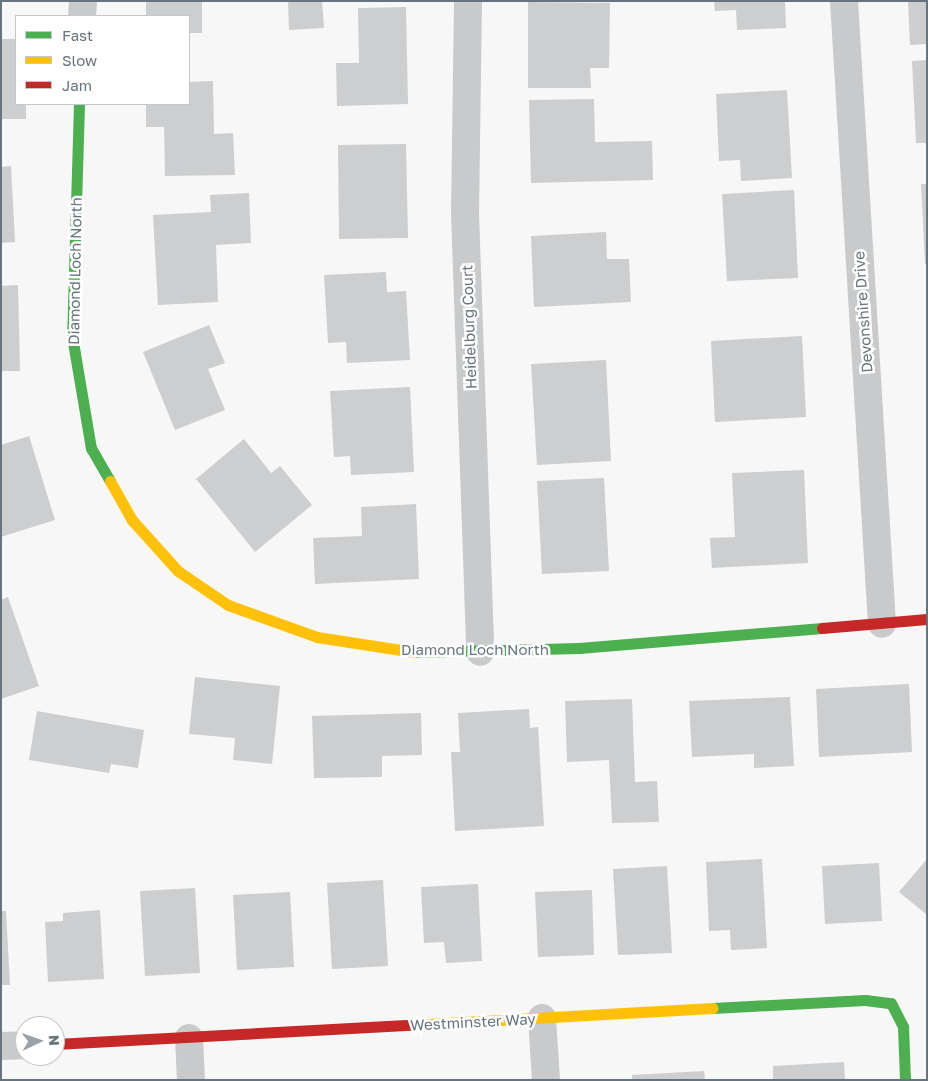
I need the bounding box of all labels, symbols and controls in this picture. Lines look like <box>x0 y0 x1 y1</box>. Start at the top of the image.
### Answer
legend <box>15 15 190 105</box>
text: Fast <box>62 26 93 44</box>
text: Slow <box>62 51 97 69</box>
text: Jam <box>62 76 92 94</box>
street label: Diamond Loch North <box>65 197 85 345</box>
street label: Devonshire Drive <box>850 251 876 373</box>
street label: Heidelburg Court <box>458 265 480 389</box>
street label: Diamond Loch North <box>401 641 549 659</box>
street label: Westminster Way <box>410 1010 536 1034</box>
north arrow <box>15 1016 65 1066</box>
text: N <box>46 1034 63 1046</box>

